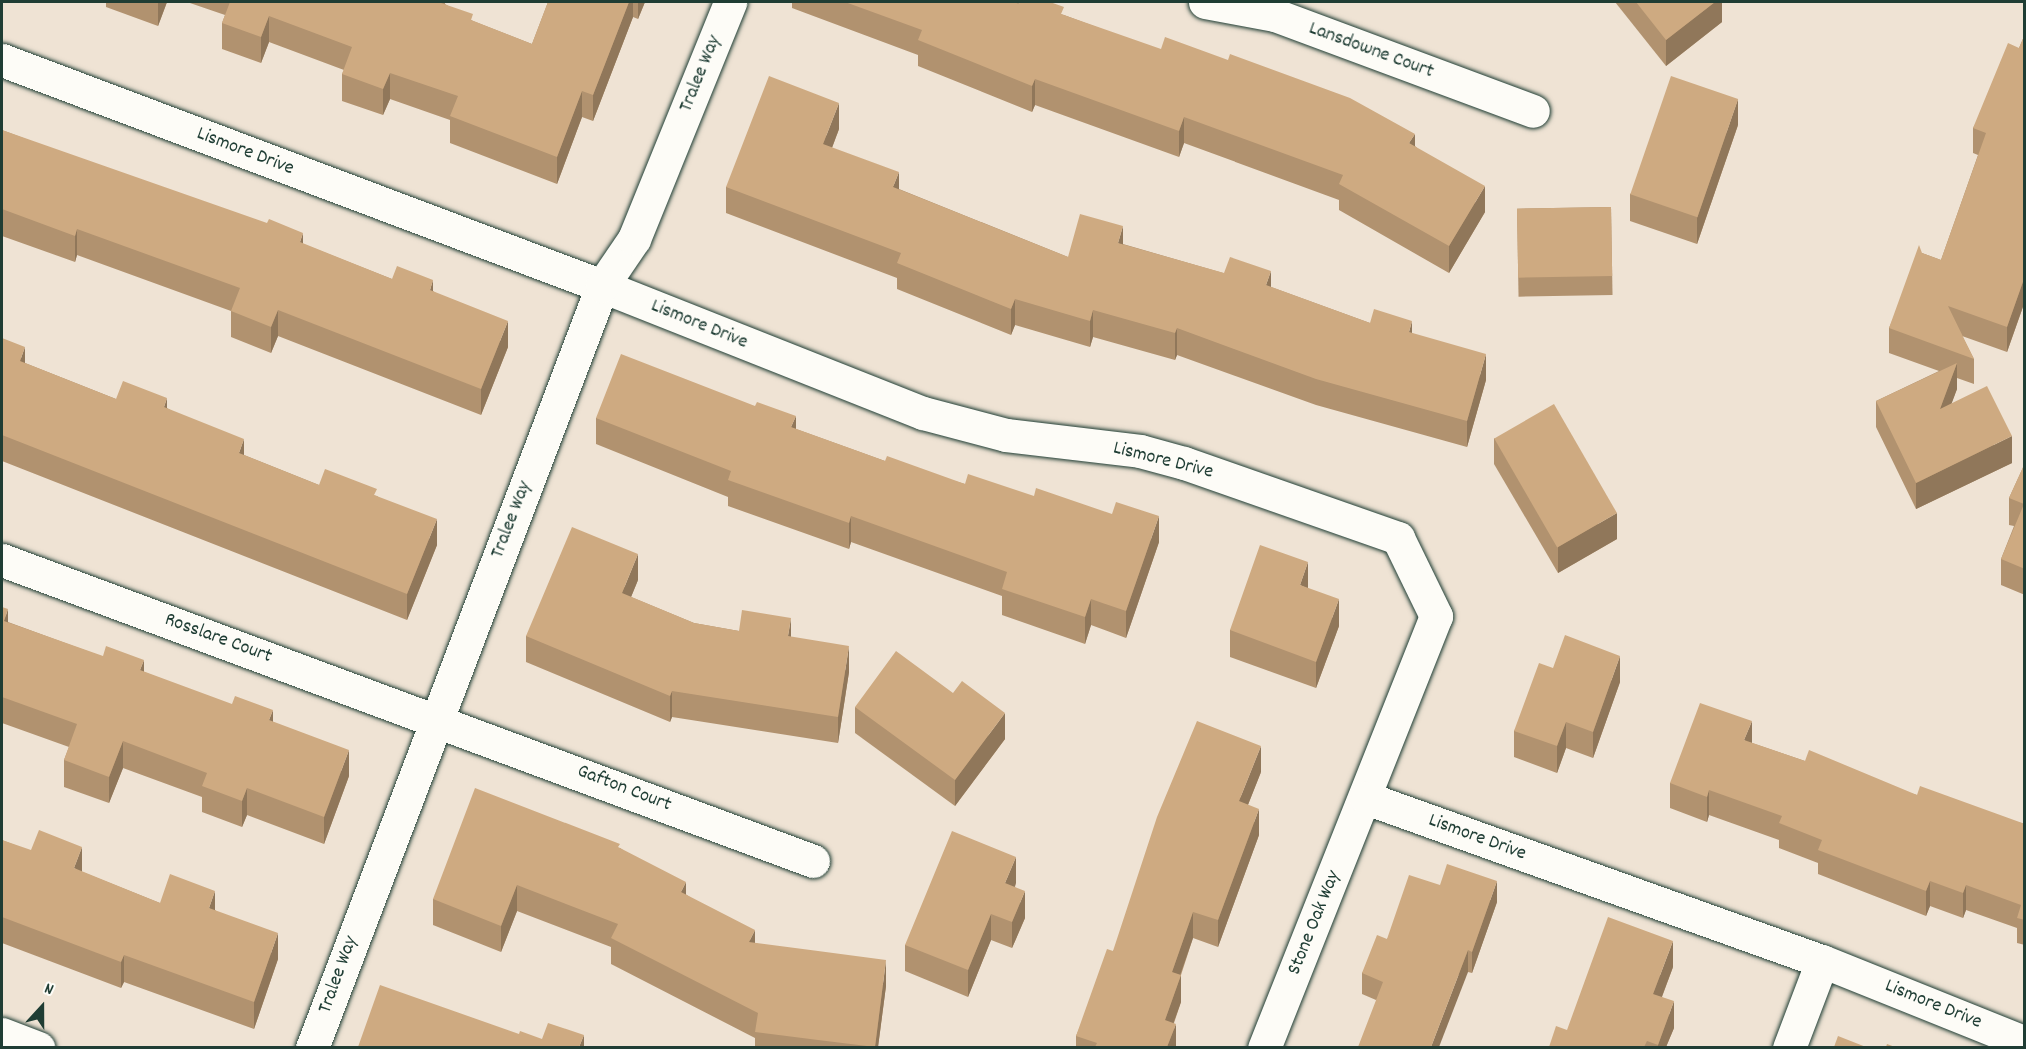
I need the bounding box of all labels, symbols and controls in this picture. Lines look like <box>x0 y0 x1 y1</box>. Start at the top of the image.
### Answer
street label: Lansdowne Court <box>1305 17 1437 85</box>
street label: Tralee Way <box>675 32 727 116</box>
street label: Lismore Drive <box>193 122 297 182</box>
street label: Lismore Drive <box>647 295 751 355</box>
street label: Lismore Drive <box>1110 437 1216 485</box>
street label: Tralee Way <box>486 478 538 562</box>
street label: Rosslare Court <box>161 608 275 670</box>
street label: Gafton Court <box>574 760 674 818</box>
street label: Lismore Drive <box>1425 809 1529 867</box>
street label: Stone Oak Way <box>1283 867 1347 979</box>
street label: Tralee Way <box>314 933 364 1017</box>
street label: Lismore Drive <box>1881 975 1985 1035</box>
north arrow <box>12 977 72 1037</box>
text: N <box>41 978 56 1002</box>

